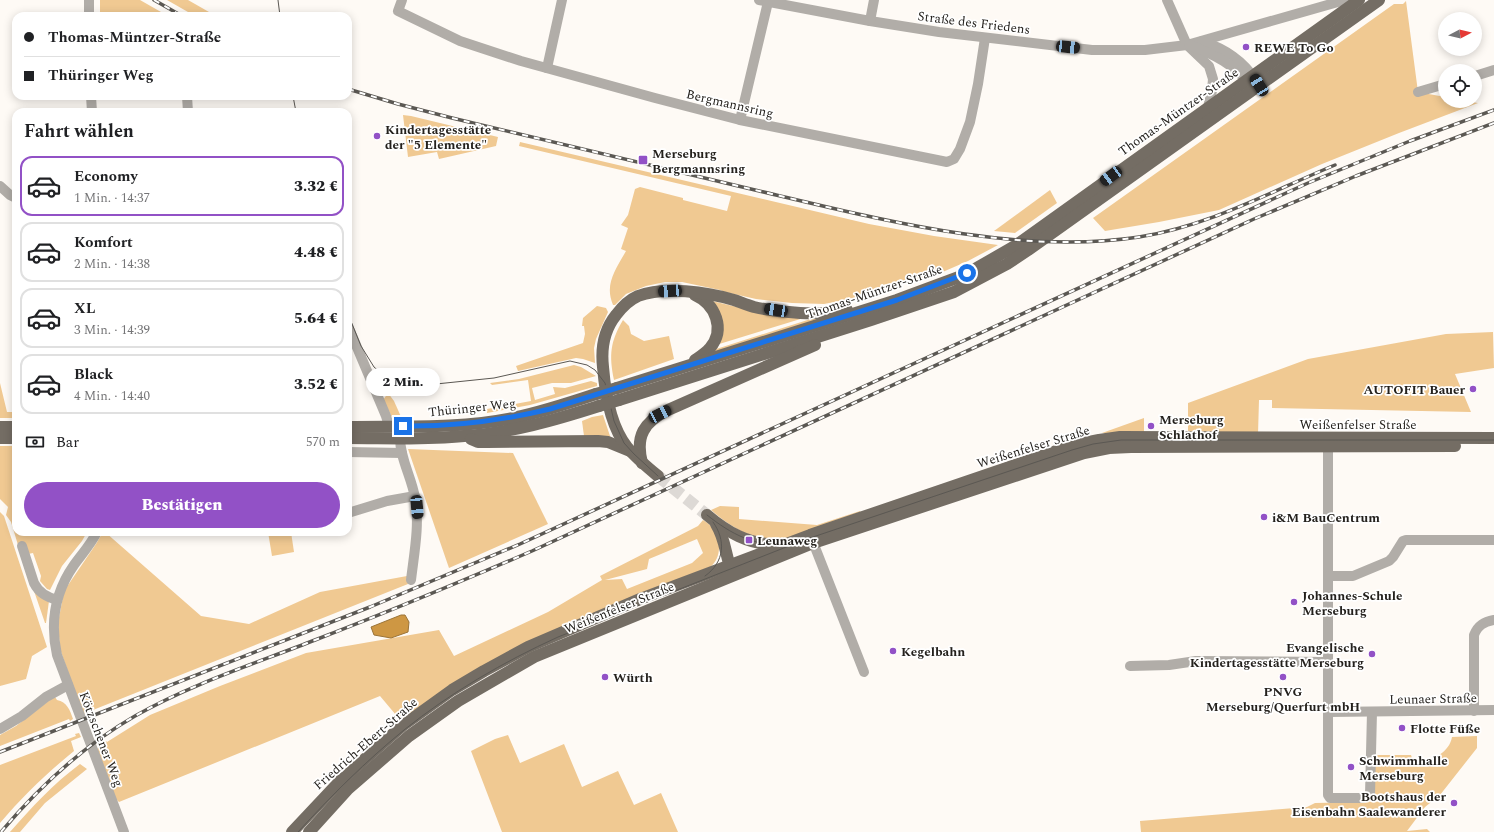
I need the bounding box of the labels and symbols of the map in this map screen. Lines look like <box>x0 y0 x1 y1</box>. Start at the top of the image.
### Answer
street label: Straße des Friedens <box>917 6 1031 40</box>
north arrow <box>1438 12 1482 56</box>
place label: REWE To Go <box>1254 38 1334 58</box>
car <box>1055 40 1081 54</box>
marker: REWE To Go <box>1241 42 1251 52</box>
street label: Thomas-Müntzer-Straße <box>1114 63 1243 161</box>
car <box>1248 72 1270 98</box>
street label: Bergmannsring <box>684 84 775 124</box>
place label: Kindertagesstätte der "5 Elemente" <box>385 120 491 155</box>
marker: Kindertagesstätte der "5 Elemente" <box>372 131 382 141</box>
place label: Merseburg Bergmannsring <box>652 144 745 179</box>
marker: Merseburg Bergmannsring <box>637 154 649 166</box>
car <box>1098 164 1124 188</box>
street label: Thomas-Müntzer-Straße <box>803 259 945 325</box>
route start <box>958 264 976 282</box>
car <box>658 284 682 298</box>
car <box>763 302 789 318</box>
callout: 2 Min. <box>366 368 440 396</box>
place label: AUTOFIT Bauer <box>1364 380 1465 400</box>
marker: AUTOFIT Bauer <box>1468 384 1478 394</box>
street label: Thüringer Weg <box>427 393 517 423</box>
car <box>647 403 673 425</box>
place label: Merseburg Schlathof <box>1159 410 1224 445</box>
street label: Weißenfelser Straße <box>1299 415 1417 435</box>
route end <box>394 417 412 435</box>
street label: Weißenfelser Straße <box>974 420 1092 474</box>
marker: Merseburg Schlathof <box>1146 421 1156 431</box>
car <box>410 495 424 519</box>
place label: i&M BauCentrum <box>1272 508 1380 528</box>
marker: i&M BauCentrum <box>1259 512 1269 522</box>
place label: Leunaweg <box>757 531 817 551</box>
marker: Leunaweg <box>744 535 754 545</box>
street label: Weißenfelser Straße <box>561 577 677 639</box>
place label: Johannes-Schule Merseburg <box>1302 586 1402 621</box>
marker: Johannes-Schule Merseburg <box>1289 597 1299 607</box>
place label: Evangelische Kindertagesstätte Merseburg <box>1190 638 1364 673</box>
place label: Kegelbahn <box>901 642 965 662</box>
marker: Kegelbahn <box>888 646 898 656</box>
marker: Evangelische Kindertagesstätte Merseburg <box>1367 649 1377 659</box>
place label: Würth <box>613 668 653 688</box>
marker: Würth <box>600 672 610 682</box>
marker: PNVG Merseburg/Querfurt mbH <box>1278 672 1288 682</box>
place label: PNVG Merseburg/Querfurt mbH <box>1206 682 1360 717</box>
street label: Leunaer Straße <box>1389 688 1477 710</box>
street label: Kötzschener Weg <box>74 689 128 790</box>
street label: Friedrich-Ebert-Straße <box>309 693 422 795</box>
place label: Flotte Füße <box>1410 719 1480 739</box>
marker: Flotte Füße <box>1397 723 1407 733</box>
place label: Schwimmhalle Merseburg <box>1359 751 1448 786</box>
marker: Schwimmhalle Merseburg <box>1346 762 1356 772</box>
place label: Bootshaus der Eisenbahn Saalewanderer <box>1292 787 1446 822</box>
marker: Bootshaus der Eisenbahn Saalewanderer <box>1449 798 1459 808</box>

